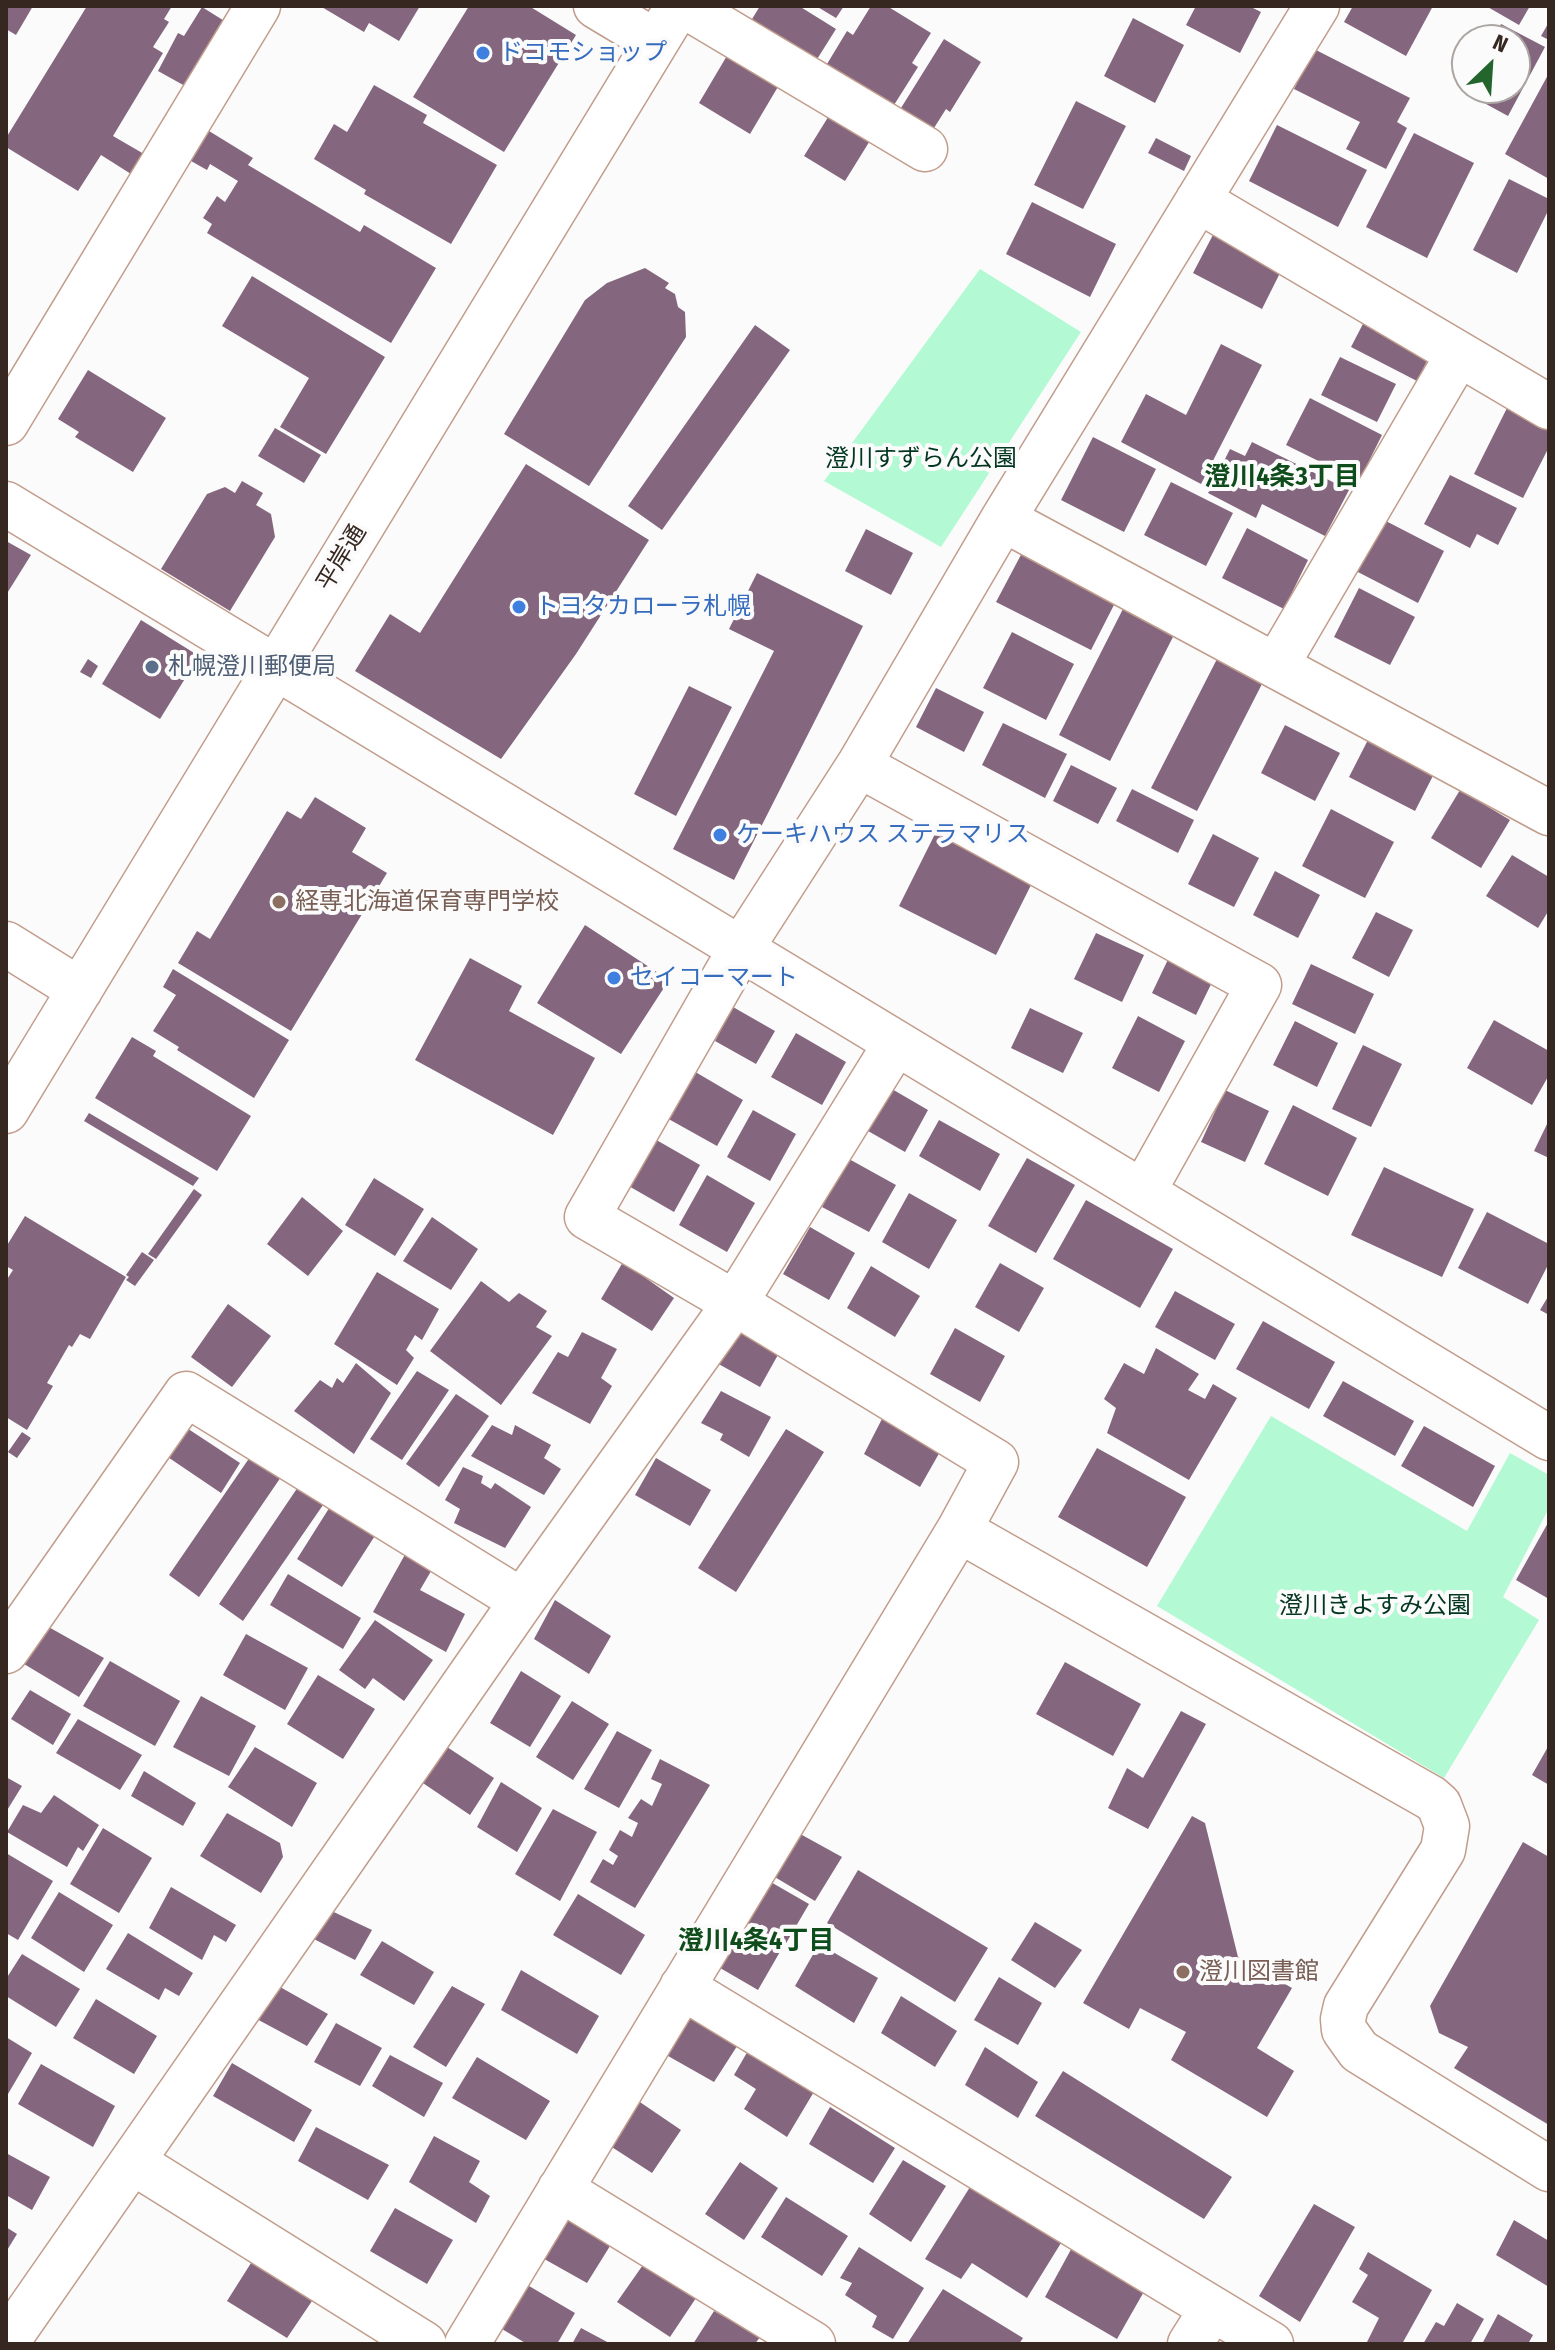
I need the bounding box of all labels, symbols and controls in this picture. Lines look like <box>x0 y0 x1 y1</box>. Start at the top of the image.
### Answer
north arrow <box>1451 24 1531 104</box>
text: N <box>1489 29 1512 59</box>
place label: ドコモショップ <box>499 39 667 67</box>
marker: ドコモショップ <box>474 44 492 62</box>
park label: 澄川すずらん公園 <box>825 445 1017 473</box>
district label: 澄川4条3丁目 <box>1204 462 1360 494</box>
street label: 平岸通 <box>311 520 373 596</box>
place label: トヨタカローラ札幌 <box>535 593 751 621</box>
marker: トヨタカローラ札幌 <box>510 598 528 616</box>
place label: 札幌澄川郵便局 <box>168 653 336 681</box>
marker: 札幌澄川郵便局 <box>143 658 161 676</box>
place label: ケーキハウス ステラマリス <box>736 821 1030 849</box>
marker: ケーキハウス ステラマリス <box>711 826 729 844</box>
place label: 経専北海道保育専門学校 <box>295 888 559 916</box>
marker: 経専北海道保育専門学校 <box>270 893 288 911</box>
place label: セイコーマート <box>630 964 798 992</box>
marker: セイコーマート <box>605 969 623 987</box>
park label: 澄川きよすみ公園 <box>1279 1592 1471 1620</box>
district label: 澄川4条4丁目 <box>678 1926 834 1958</box>
place label: 澄川図書館 <box>1199 1958 1319 1986</box>
marker: 澄川図書館 <box>1174 1963 1192 1981</box>

